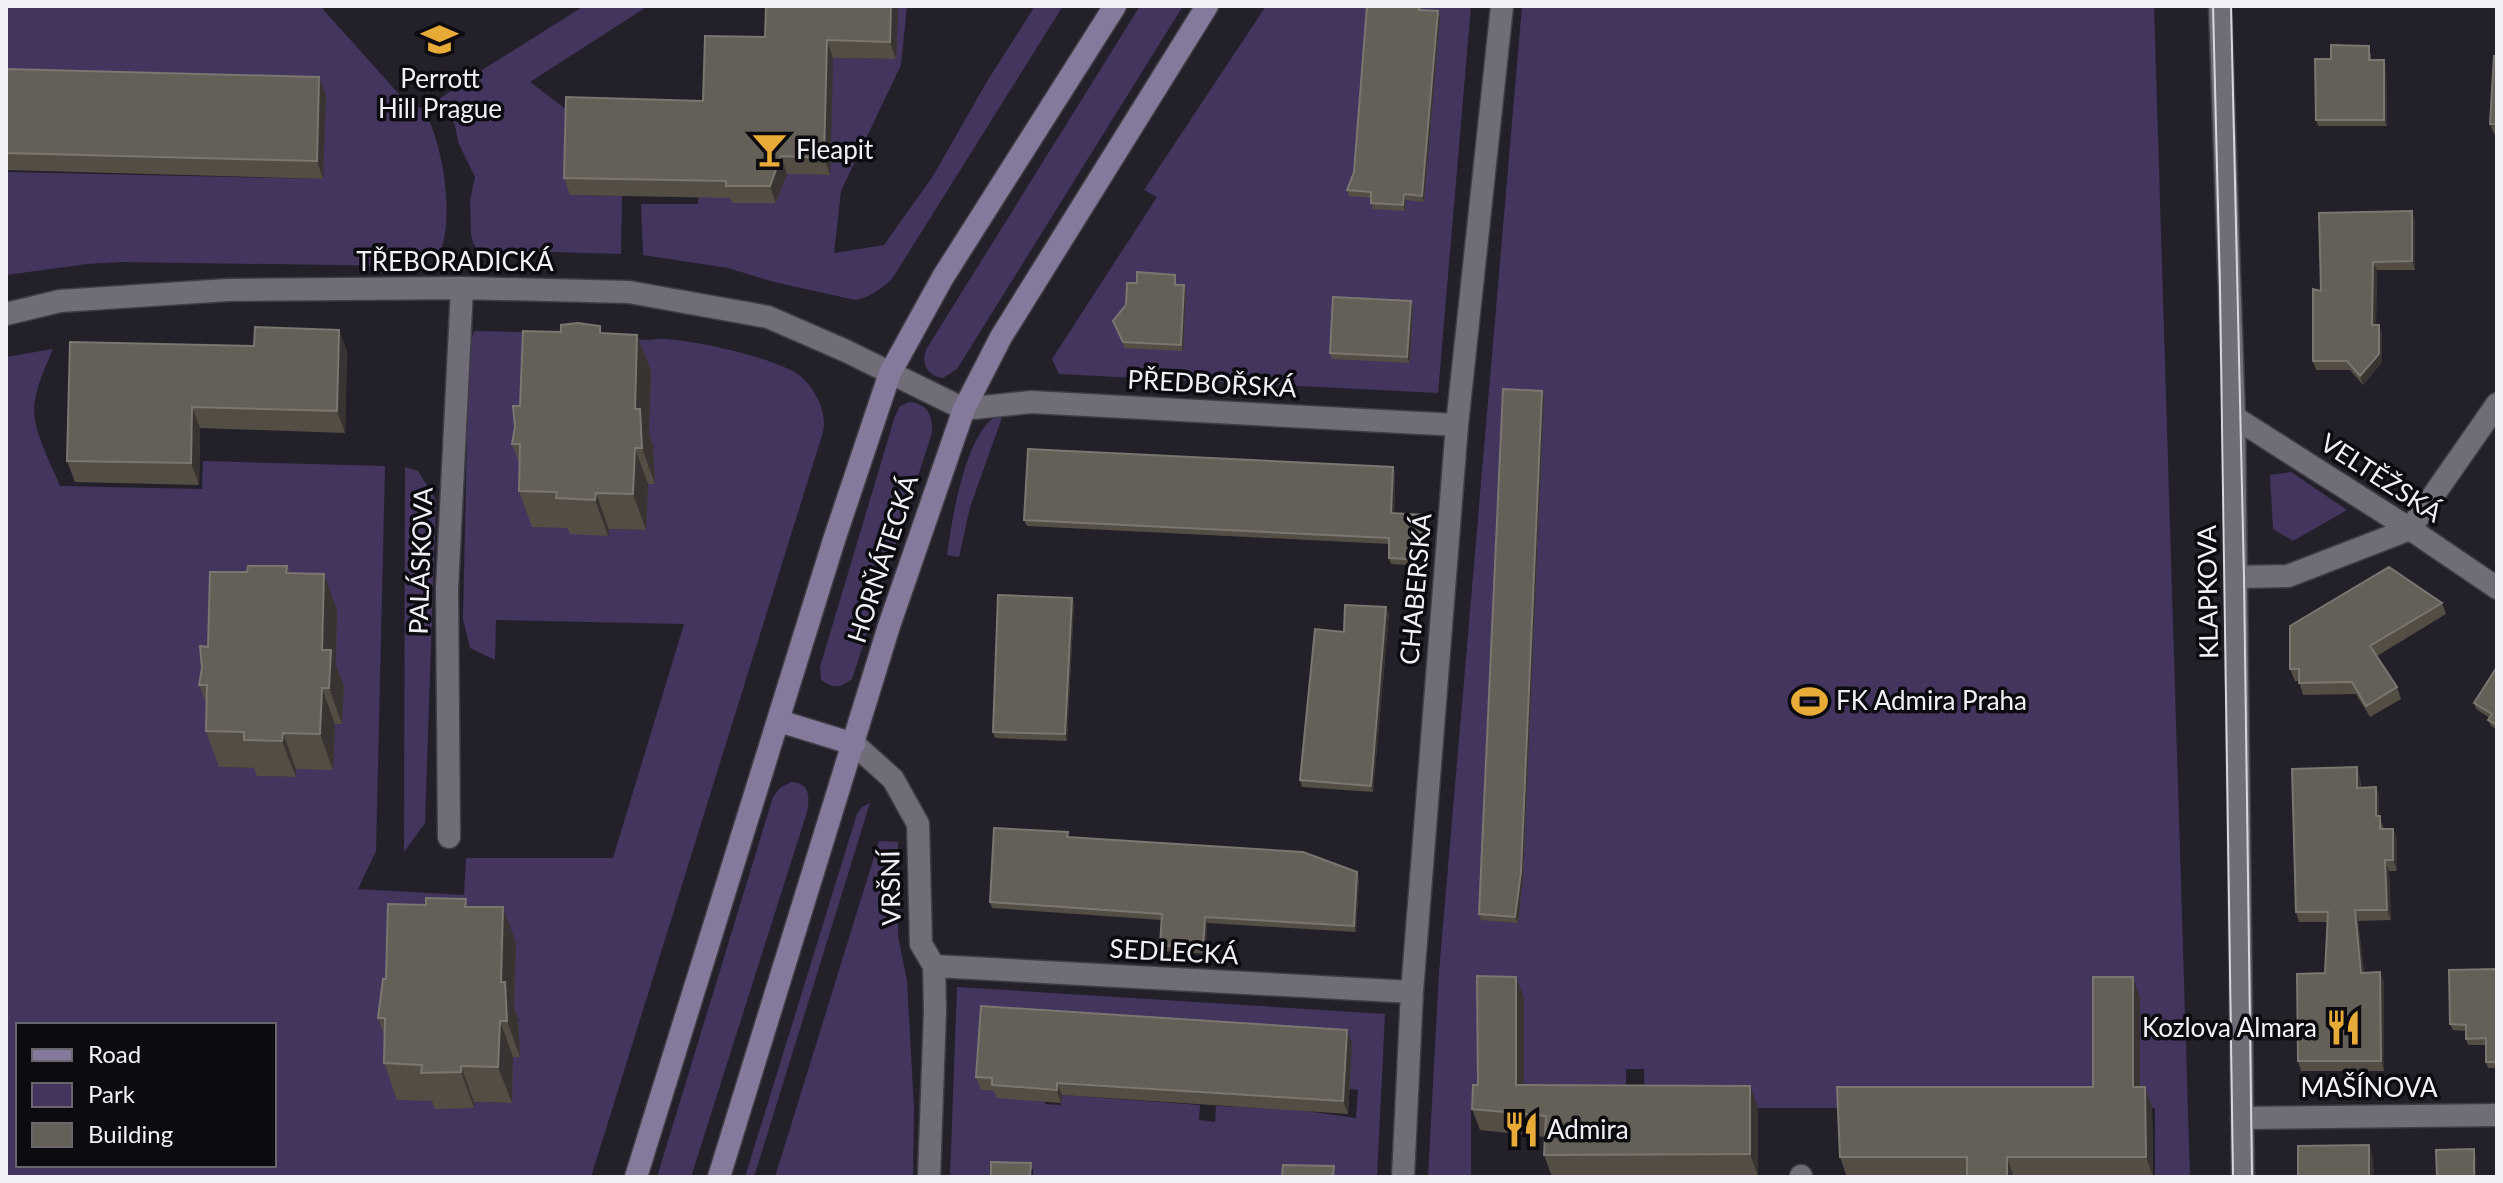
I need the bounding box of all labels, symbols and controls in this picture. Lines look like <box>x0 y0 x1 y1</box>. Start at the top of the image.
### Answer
school or university icon: Perrott Hill Prague <box>421 21 459 59</box>
place label: Perrott Hill Prague <box>378 62 502 124</box>
bar icon: Fleapit <box>751 131 789 169</box>
place label: Fleapit <box>796 133 874 165</box>
street label: TŘEBORADICKÁ <box>356 245 554 277</box>
street label: PŘEDBOŘSKÁ <box>1127 363 1298 403</box>
street label: VELTĚŽSKÁ <box>2315 426 2449 529</box>
street label: HORŇÁTECKÁ <box>840 470 924 647</box>
street label: PALÁSKOVA <box>401 486 439 635</box>
street label: CHABERSKÁ <box>1392 511 1438 666</box>
street label: KLAPKOVA <box>2190 524 2224 659</box>
sports icon: FK Admira Praha <box>1791 682 1829 720</box>
place label: FK Admira Praha <box>1836 684 2027 716</box>
street label: VRŠNÍ <box>873 848 907 926</box>
street label: SEDLECKÁ <box>1109 932 1240 970</box>
restaurant icon: Kozlova Almara <box>2324 1009 2362 1047</box>
place label: Kozlova Almara <box>2142 1011 2317 1043</box>
legend <box>16 1023 276 1167</box>
text: Road <box>88 1039 141 1068</box>
street label: MAŠÍNOVA <box>2300 1071 2438 1103</box>
text: Park <box>88 1079 136 1108</box>
restaurant icon: Admira <box>1502 1111 1540 1149</box>
place label: Admira <box>1547 1113 1629 1145</box>
text: Building <box>88 1119 173 1148</box>

